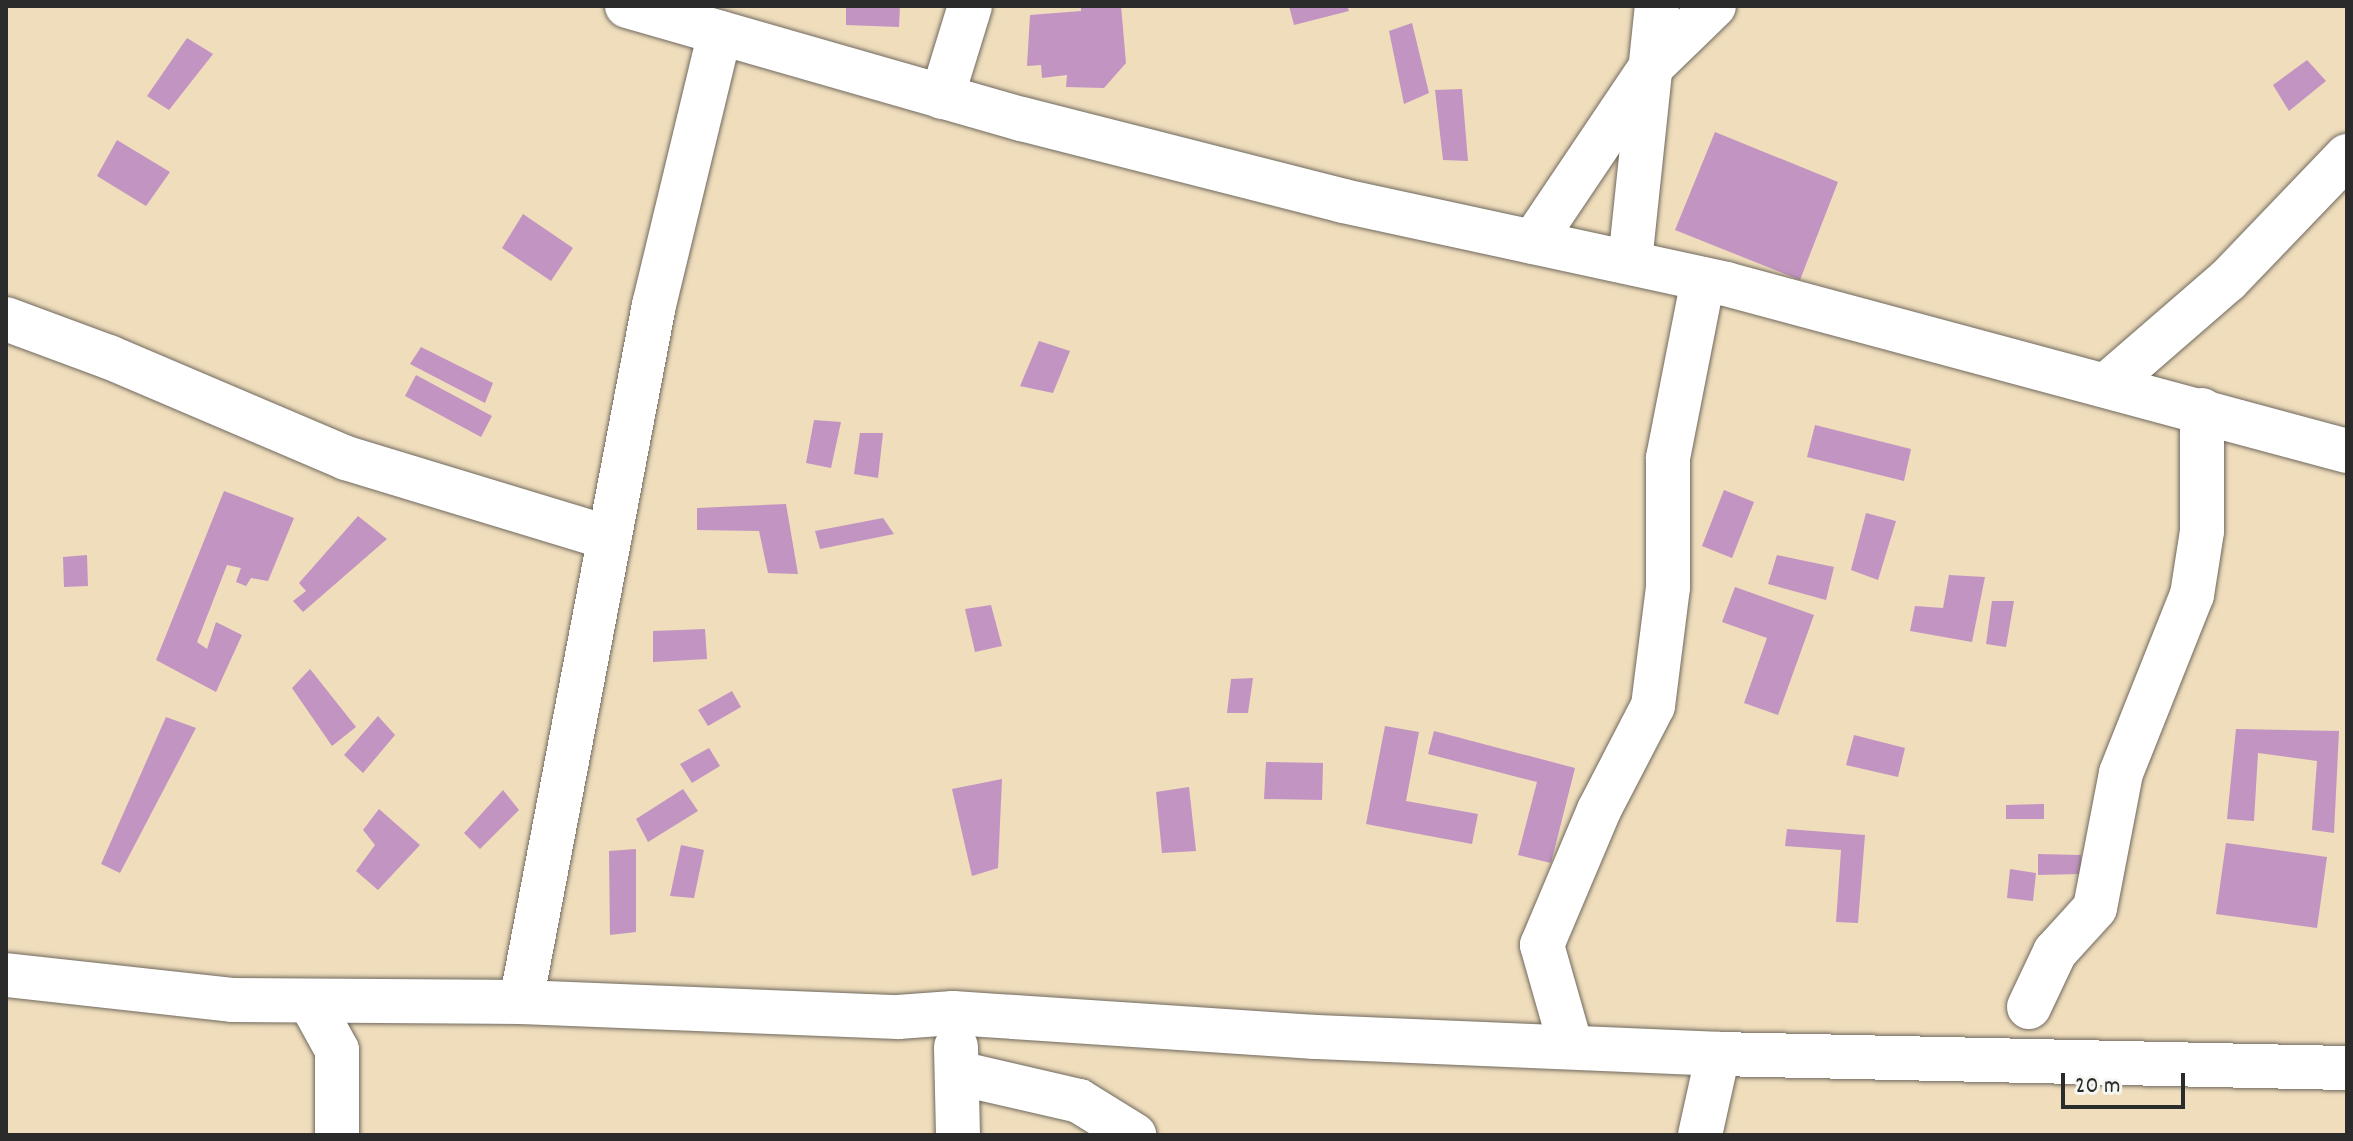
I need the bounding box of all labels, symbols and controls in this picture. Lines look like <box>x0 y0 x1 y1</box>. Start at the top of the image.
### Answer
scale bar <box>2065 1057 2189 1107</box>
text: 20 m <box>2075 1070 2121 1104</box>

